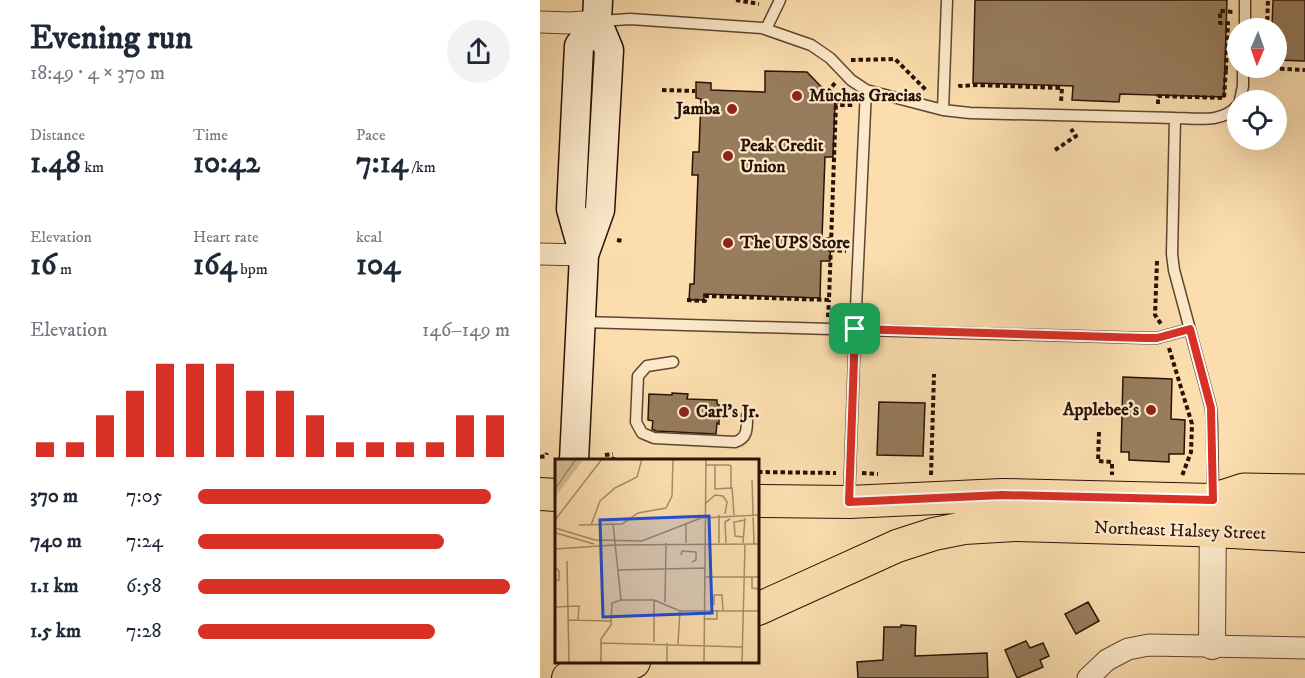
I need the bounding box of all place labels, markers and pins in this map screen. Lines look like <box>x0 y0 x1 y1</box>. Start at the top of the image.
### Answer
place label: Muchas Gracias <box>809 85 922 107</box>
marker: Muchas Gracias <box>790 89 804 103</box>
place label: Jamba <box>674 98 720 120</box>
marker: Jamba <box>725 102 739 116</box>
place label: Peak Credit Union <box>740 135 824 178</box>
marker: Peak Credit Union <box>721 149 735 163</box>
place label: The UPS Store <box>739 232 851 254</box>
marker: The UPS Store <box>721 236 735 250</box>
pin <box>829 303 880 354</box>
place label: Applebee's <box>1062 399 1139 421</box>
place label: Carl's Jr. <box>696 401 759 423</box>
marker: Applebee's <box>1144 403 1158 417</box>
marker: Carl's Jr. <box>677 405 691 419</box>

